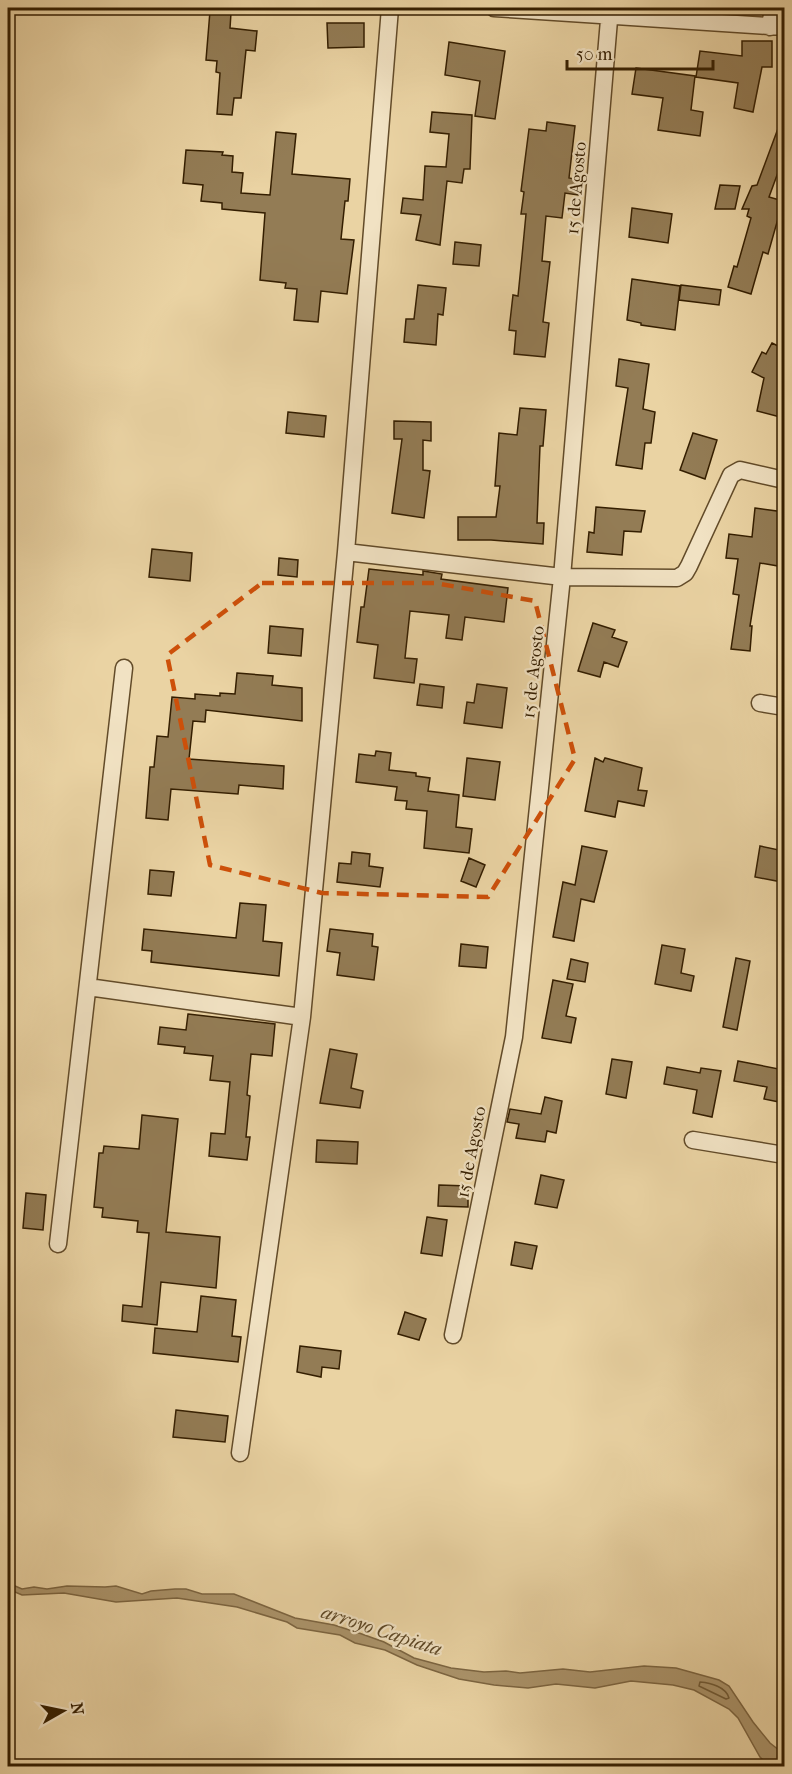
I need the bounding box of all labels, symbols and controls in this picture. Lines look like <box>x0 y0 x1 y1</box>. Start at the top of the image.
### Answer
scale bar <box>567 33 712 71</box>
text: 50 m <box>576 44 613 65</box>
street label: 15 de Agosto <box>562 141 591 235</box>
street label: 15 de Agosto <box>518 625 549 719</box>
street label: 15 de Agosto <box>452 1104 491 1200</box>
water label: arroyo Capiata <box>319 1600 445 1661</box>
north arrow <box>33 1681 93 1741</box>
text: N <box>67 1701 88 1717</box>

